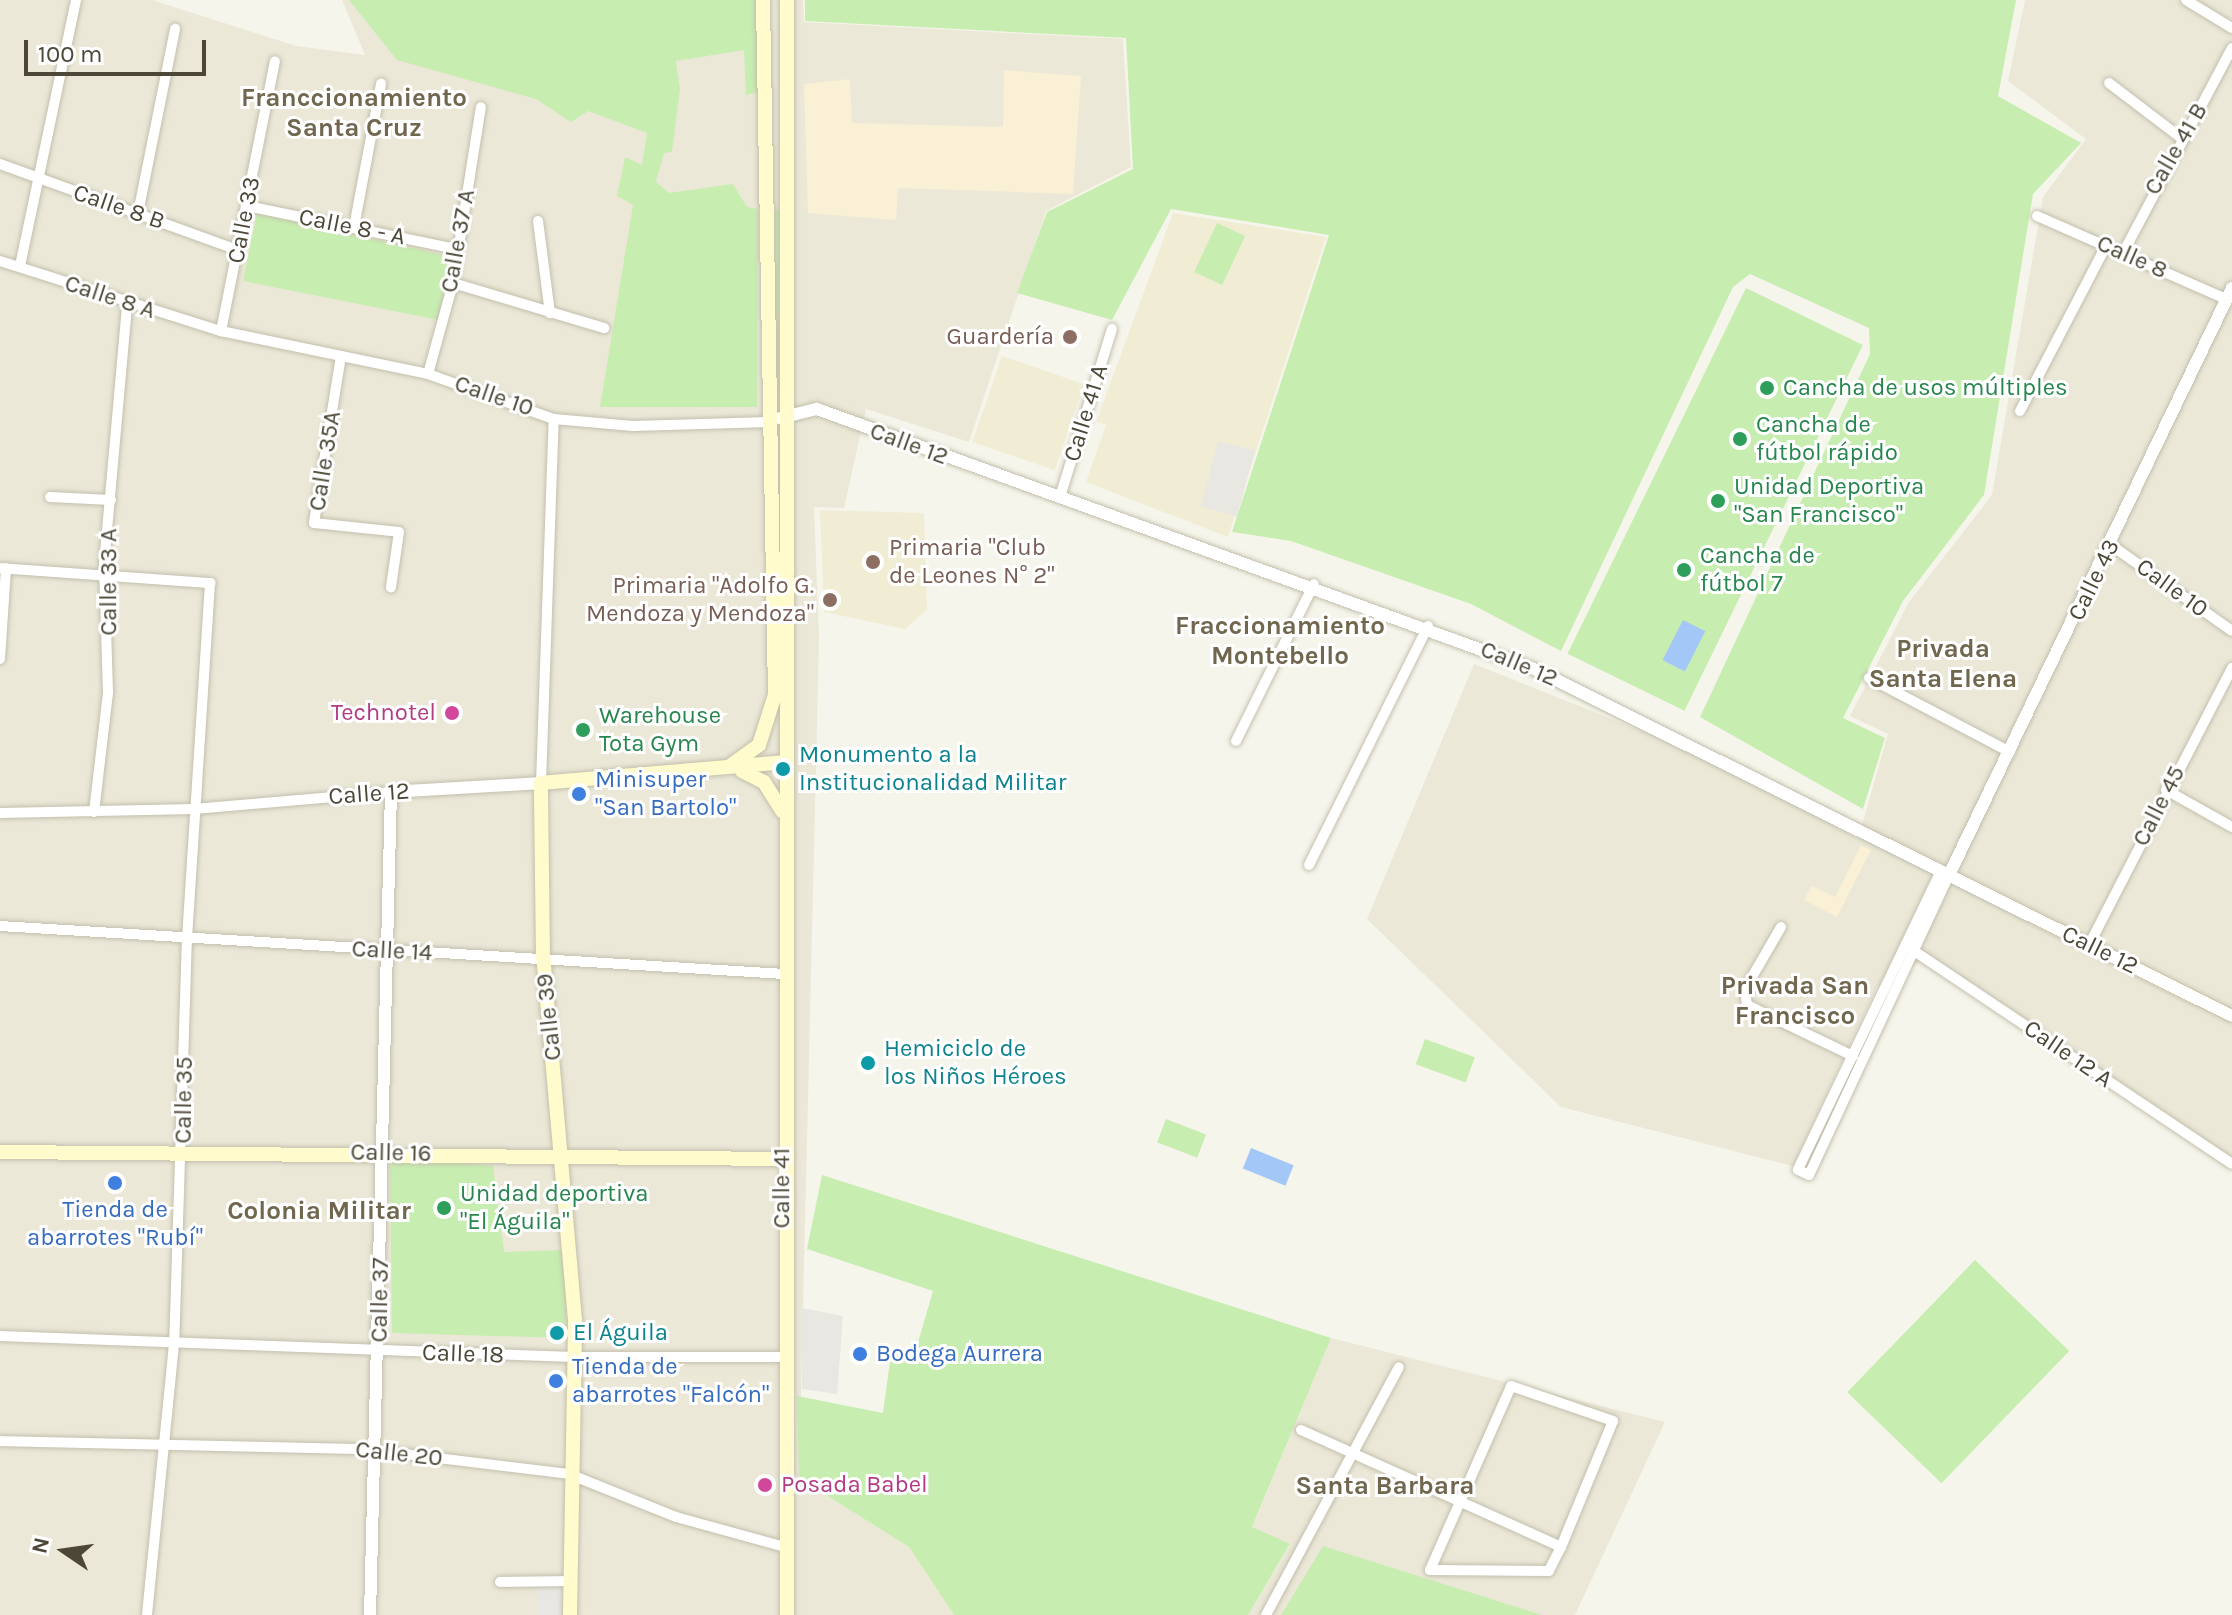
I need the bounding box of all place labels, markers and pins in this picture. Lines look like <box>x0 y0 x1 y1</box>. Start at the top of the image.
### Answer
place label: Guardería <box>947 323 1054 351</box>
marker: Guardería <box>1061 328 1079 346</box>
place label: Cancha de usos múltiples <box>1783 374 2068 402</box>
marker: Cancha de usos múltiples <box>1758 379 1776 397</box>
place label: Cancha de fútbol rápido <box>1756 411 1898 467</box>
marker: Cancha de fútbol rápido <box>1731 430 1749 448</box>
place label: Unidad Deportiva "San Francisco" <box>1734 473 1924 529</box>
marker: Unidad Deportiva "San Francisco" <box>1709 492 1727 510</box>
place label: Primaria "Club de Leones N° 2" <box>889 534 1055 590</box>
place label: Cancha de fútbol 7 <box>1700 542 1815 598</box>
marker: Primaria "Club de Leones N° 2" <box>864 553 882 571</box>
marker: Cancha de fútbol 7 <box>1675 561 1693 579</box>
place label: Primaria "Adolfo G. Mendoza y Mendoza" <box>586 572 814 628</box>
marker: Primaria "Adolfo G. Mendoza y Mendoza" <box>821 591 839 609</box>
place label: Technotel <box>331 699 436 727</box>
place label: Warehouse Tota Gym <box>599 702 721 758</box>
marker: Technotel <box>443 704 461 722</box>
marker: Warehouse Tota Gym <box>574 721 592 739</box>
place label: Monumento a la Institucionalidad Militar <box>799 741 1066 797</box>
marker: Monumento a la Institucionalidad Militar <box>774 760 792 778</box>
place label: Minisuper "San Bartolo" <box>595 766 736 822</box>
marker: Minisuper "San Bartolo" <box>570 785 588 803</box>
place label: Hemiciclo de los Niños Héroes <box>884 1035 1067 1091</box>
marker: Hemiciclo de los Niños Héroes <box>859 1054 877 1072</box>
marker: Tienda de abarrotes "Rubí" <box>106 1174 124 1192</box>
place label: Unidad deportiva "El Águila" <box>460 1180 648 1236</box>
place label: Tienda de abarrotes "Rubí" <box>27 1196 203 1252</box>
marker: Unidad deportiva "El Águila" <box>435 1199 453 1217</box>
place label: El Águila <box>573 1319 668 1347</box>
marker: El Águila <box>548 1324 566 1342</box>
place label: Bodega Aurrera <box>876 1340 1043 1368</box>
marker: Bodega Aurrera <box>851 1345 869 1363</box>
place label: Tienda de abarrotes "Falcón" <box>572 1353 769 1409</box>
marker: Tienda de abarrotes "Falcón" <box>547 1372 565 1390</box>
place label: Posada Babel <box>781 1471 928 1499</box>
marker: Posada Babel <box>756 1476 774 1494</box>

